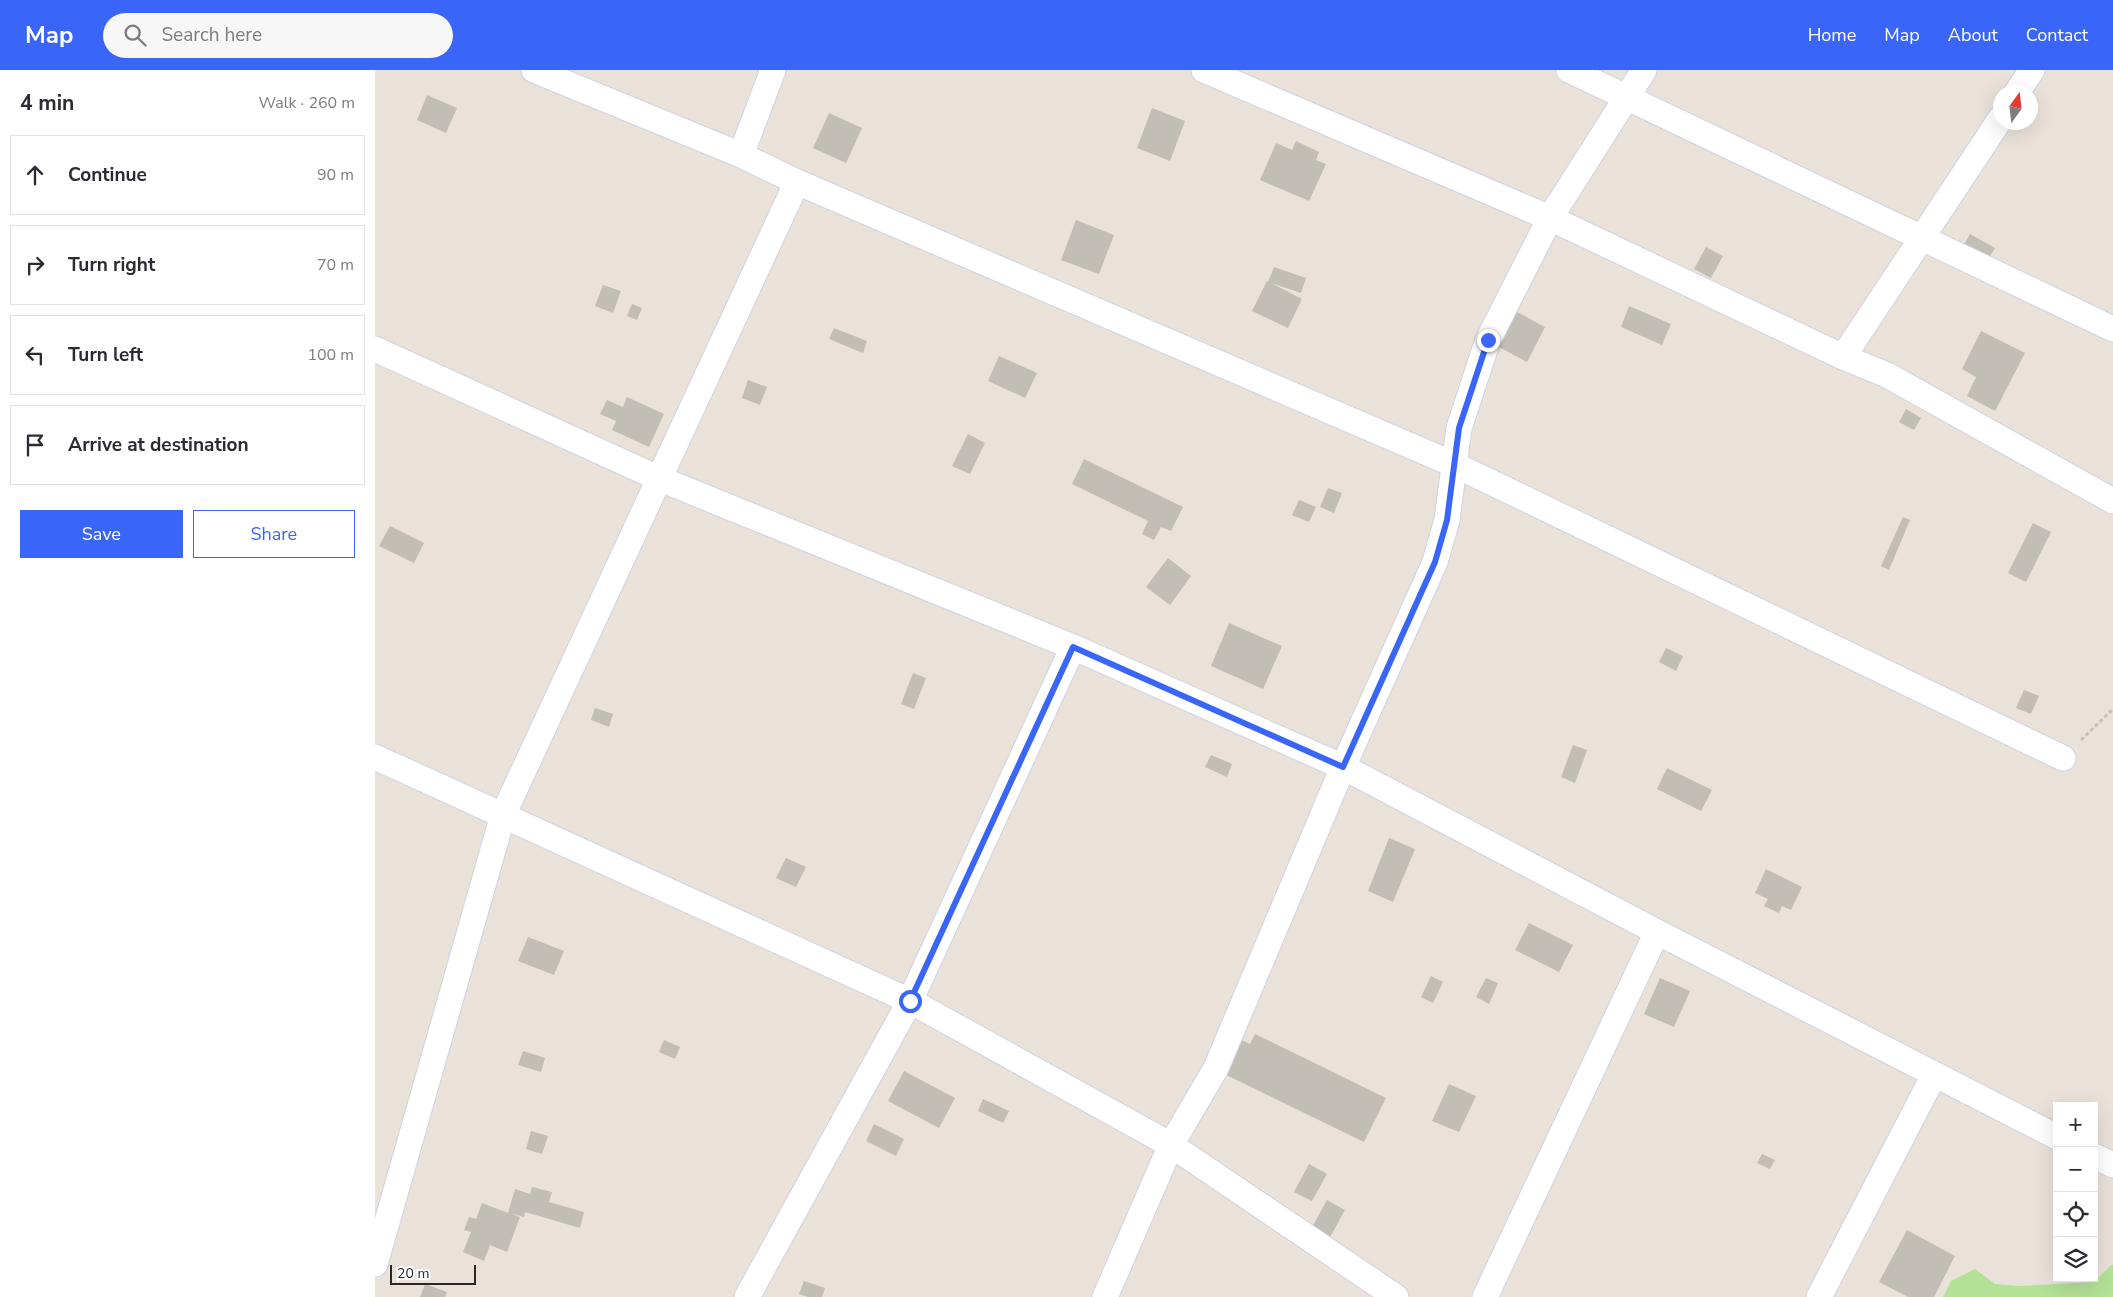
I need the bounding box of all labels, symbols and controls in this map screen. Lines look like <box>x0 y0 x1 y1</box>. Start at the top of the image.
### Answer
search box <box>103 13 453 58</box>
text: Map <box>25 19 73 51</box>
icon: search <box>121 21 149 49</box>
text: Search here <box>161 22 262 48</box>
text: Home <box>1808 23 1856 47</box>
text: Map <box>1884 23 1920 47</box>
text: About <box>1948 23 1998 47</box>
text: Contact <box>2026 23 2088 47</box>
north arrow <box>1993 85 2038 130</box>
text: 4 min <box>20 89 74 117</box>
text: Walk · 260 m <box>259 92 355 114</box>
icon: ahead <box>21 161 49 189</box>
text: Continue <box>68 162 147 188</box>
text: 90 m <box>317 164 354 186</box>
icon: right <box>21 251 49 279</box>
text: Turn right <box>68 252 155 278</box>
text: 70 m <box>317 254 354 276</box>
route end <box>1477 329 1500 352</box>
icon: left <box>21 341 49 369</box>
text: Turn left <box>68 342 143 368</box>
text: 100 m <box>307 344 354 366</box>
icon: arrive <box>21 431 49 459</box>
text: Arrive at destination <box>68 432 249 458</box>
button: Save <box>20 510 183 558</box>
button: Share <box>193 510 355 558</box>
route start <box>899 990 922 1013</box>
map controls <box>2053 1102 2098 1282</box>
button: + <box>2053 1102 2098 1147</box>
button: − <box>2053 1147 2098 1192</box>
button: locate <box>2053 1192 2098 1237</box>
button: layers <box>2053 1237 2098 1282</box>
scale bar <box>390 1262 476 1285</box>
text: 20 m <box>397 1264 429 1283</box>

